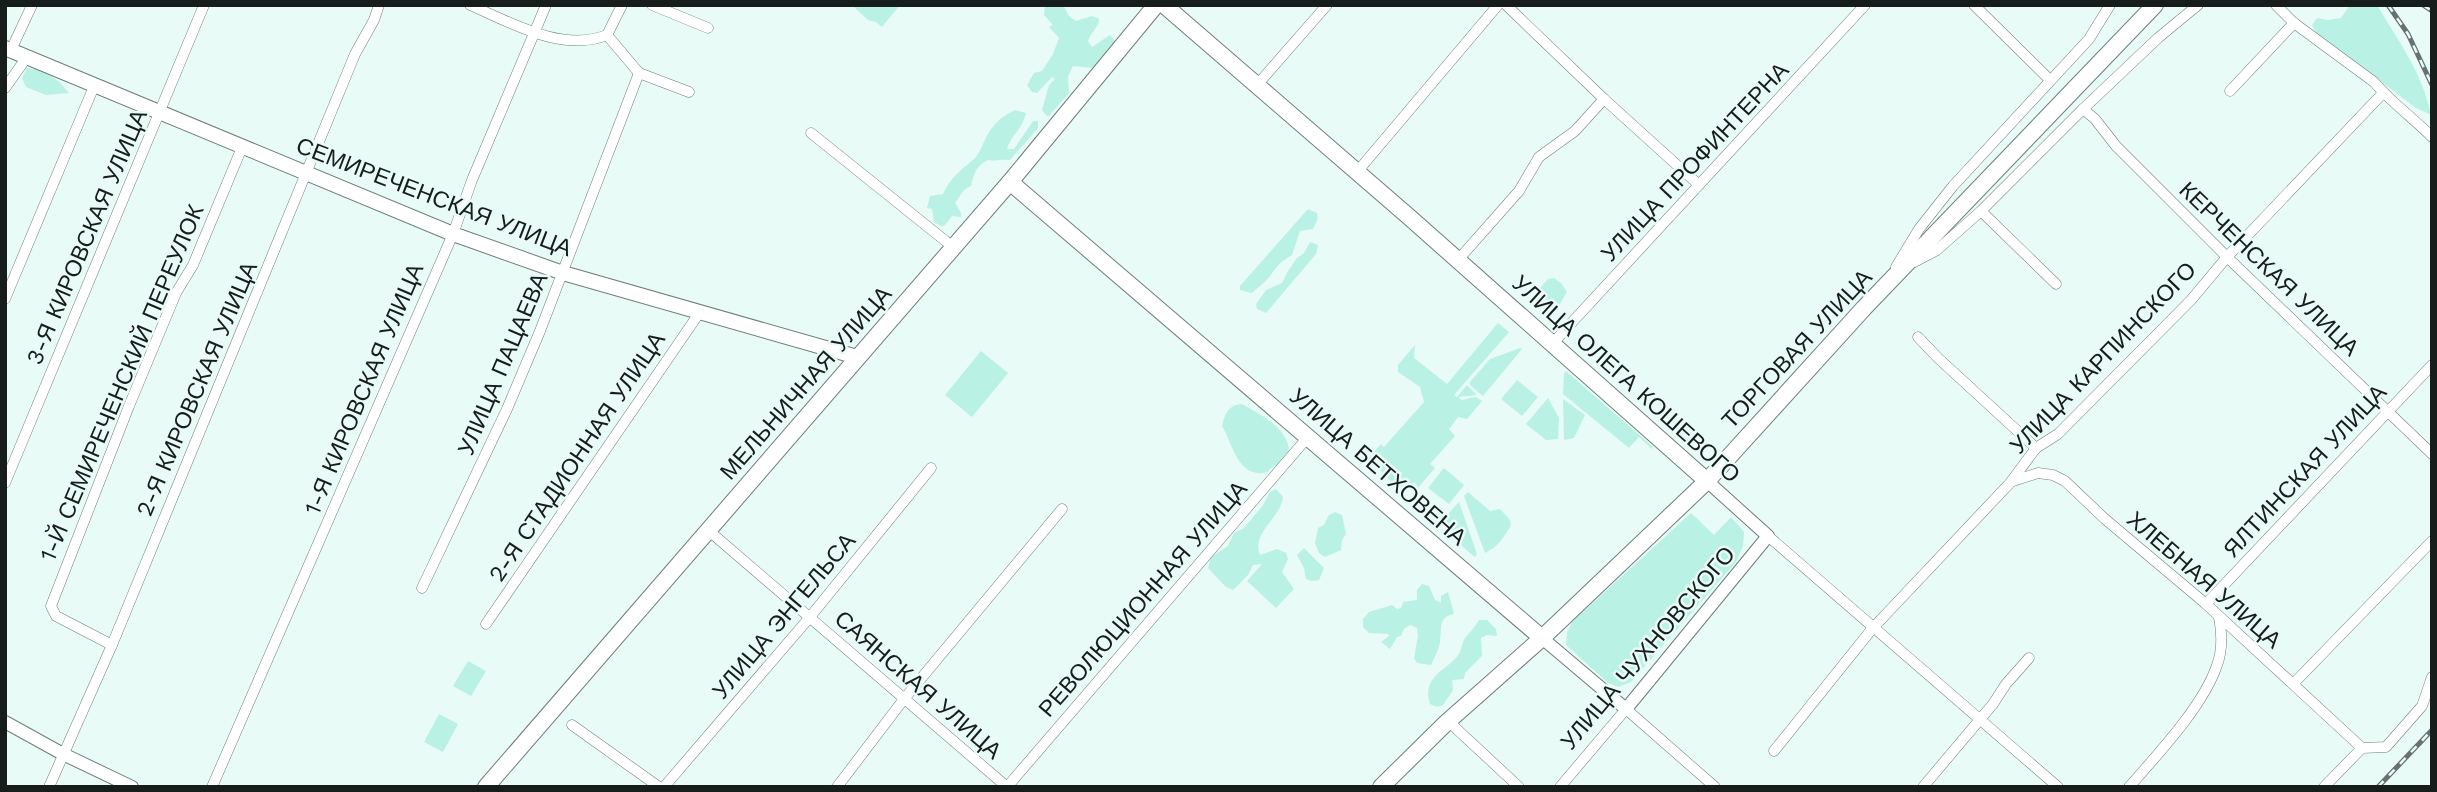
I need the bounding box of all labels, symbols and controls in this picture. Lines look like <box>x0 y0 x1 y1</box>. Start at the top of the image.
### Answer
street label: УЛИЦА ПРОФИНТЕРНА <box>1596 56 1795 267</box>
street label: 3-Я КИРОВСКАЯ УЛИЦА <box>21 105 153 369</box>
street label: СЕМИРЕЧЕНСКАЯ УЛИЦА <box>292 132 576 262</box>
street label: КЕРЧЕНСКАЯ УЛИЦА <box>2174 176 2365 362</box>
street label: 1-Й СЕМИРЕЧЕНСКИЙ ПЕРЕУЛОК <box>34 200 210 565</box>
street label: 2-Я КИРОВСКАЯ УЛИЦА <box>131 257 263 520</box>
street label: УЛИЦА КАРПИНСКОГО <box>2004 257 2202 459</box>
street label: 1-Я КИРОВСКАЯ УЛИЦА <box>299 259 429 519</box>
street label: ТОРГОВАЯ УЛИЦА <box>1716 263 1878 434</box>
street label: УЛИЦА ПАЦАЕВА <box>452 268 554 459</box>
street label: УЛИЦА ОЛЕГА КОШЕВОГО <box>1507 270 1745 488</box>
street label: МЕЛЬНИЧНАЯ УЛИЦА <box>715 280 898 485</box>
street label: 2-Я СТАДИОННАЯ УЛИЦА <box>483 327 671 587</box>
street label: ЯЛТИНСКАЯ УЛИЦА <box>2218 378 2393 563</box>
street label: УЛИЦА БЕТХОВЕНА <box>1284 383 1472 552</box>
street label: РЕВОЛЮЦИОННАЯ УЛИЦА <box>1033 475 1253 722</box>
street label: ХЛЕБНАЯ УЛИЦА <box>2122 506 2287 655</box>
street label: УЛИЦА ЭНГЕЛЬСА <box>707 527 862 704</box>
street label: УЛИЦА ЧУХНОВСКОГО <box>1555 541 1741 755</box>
street label: САЯНСКАЯ УЛИЦА <box>829 605 1007 765</box>

